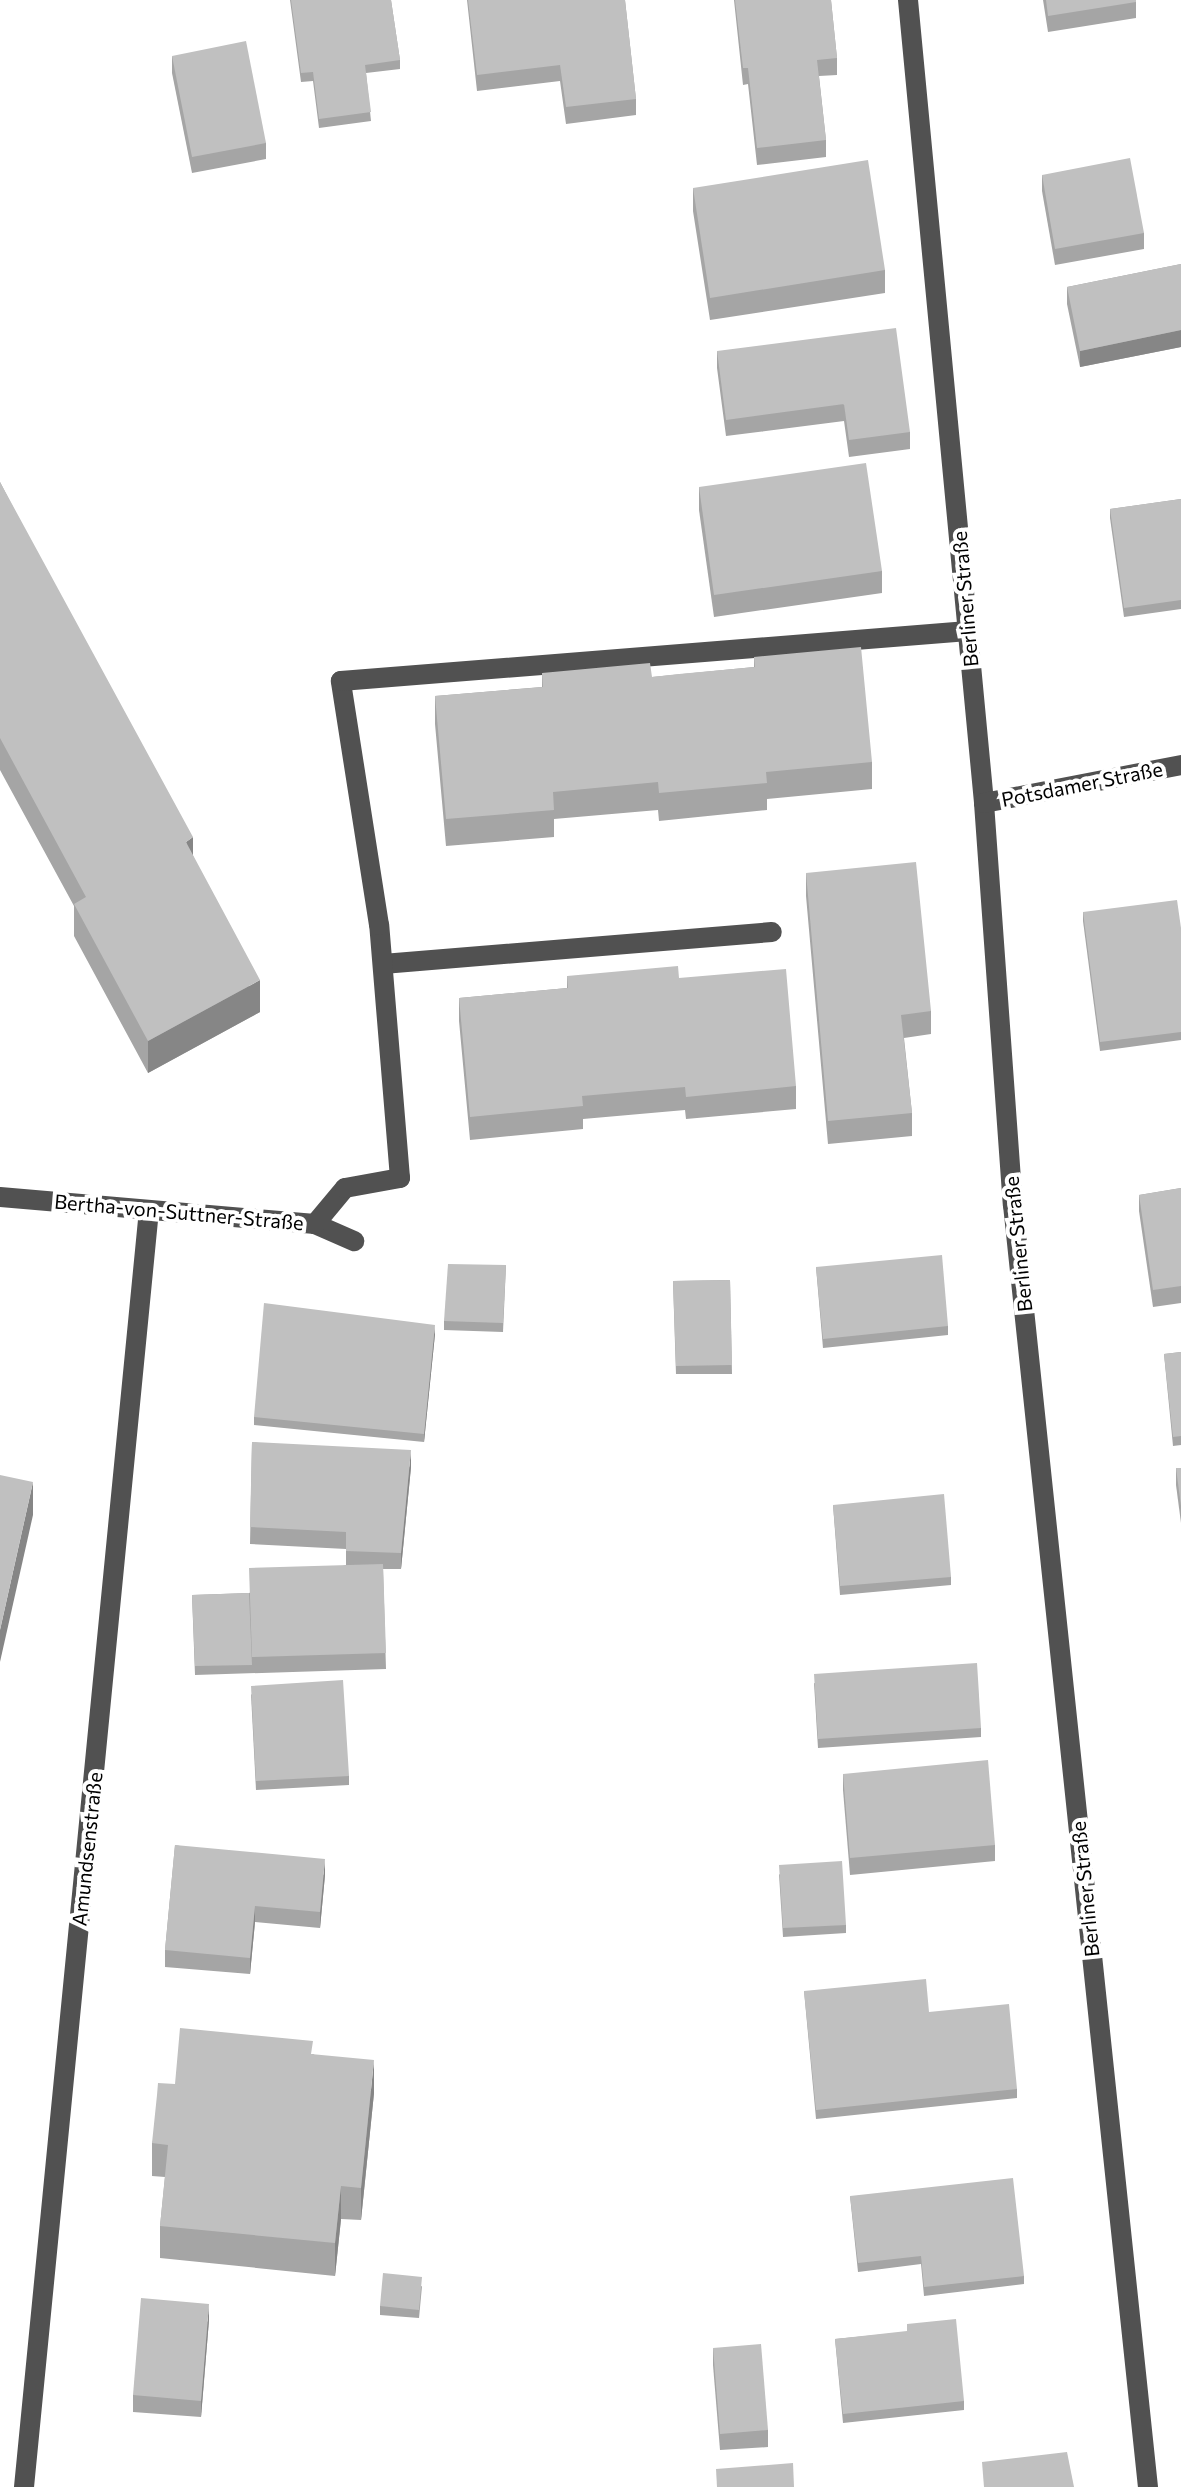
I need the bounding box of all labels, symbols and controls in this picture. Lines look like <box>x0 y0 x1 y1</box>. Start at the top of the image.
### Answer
street label: Berliner Straße <box>947 530 983 668</box>
street label: Potsdamer Straße <box>999 757 1165 811</box>
street label: Berliner Straße <box>999 1175 1037 1313</box>
street label: Bertha-von-Suttner-Straße <box>53 1189 305 1235</box>
street label: Amundsenstraße <box>67 1771 107 1927</box>
street label: Berliner Straße <box>1066 1820 1104 1958</box>

